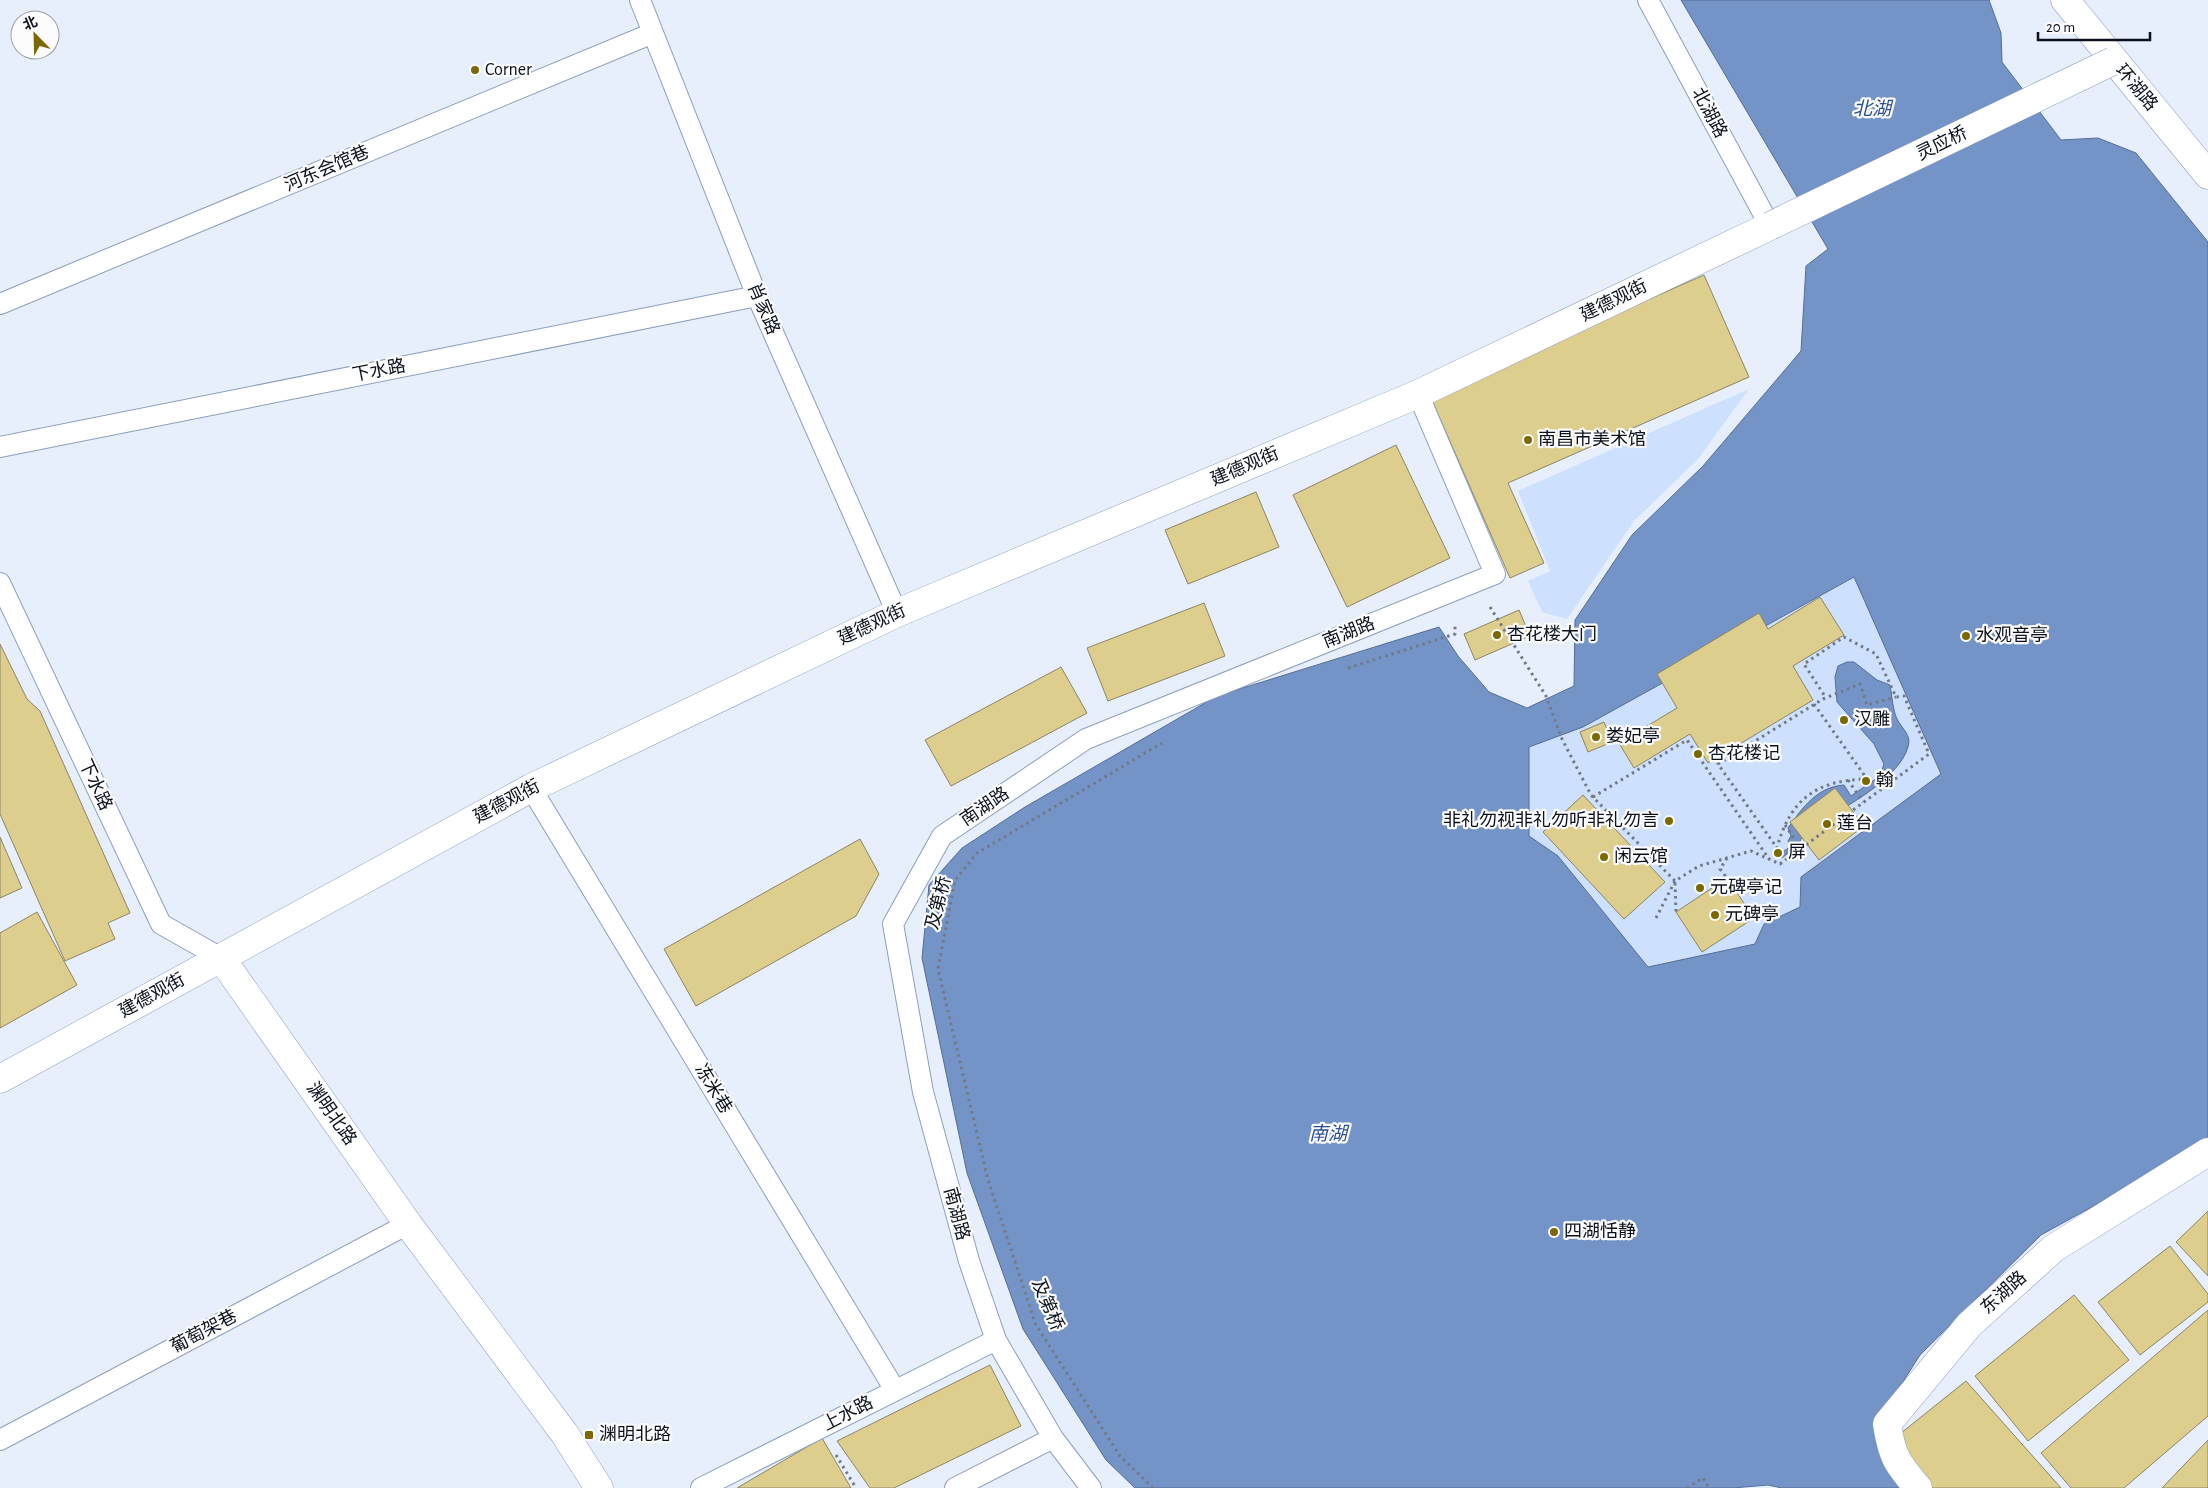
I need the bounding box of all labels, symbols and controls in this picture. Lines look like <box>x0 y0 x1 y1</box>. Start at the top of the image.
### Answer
north arrow <box>10 10 60 60</box>
scale bar <box>2038 10 2150 42</box>
text: 北 <box>21 14 39 33</box>
text: 20 m <box>2046 20 2075 35</box>
street label: 环湖路 <box>2112 60 2162 114</box>
place label: Corner <box>485 61 532 79</box>
marker: Corner <box>469 64 481 76</box>
street label: 北湖路 <box>1688 84 1731 141</box>
water label: 北湖 <box>1853 99 1894 119</box>
street label: 灵应桥 <box>1913 122 1970 164</box>
street label: 河东会馆巷 <box>281 141 372 195</box>
street label: 建德观街 <box>1577 275 1650 325</box>
street label: 肖家路 <box>744 280 784 337</box>
street label: 下水路 <box>350 355 407 385</box>
place label: 南昌市美术馆 <box>1538 429 1646 449</box>
marker: 南昌市美术馆 <box>1522 434 1534 446</box>
street label: 建德观街 <box>1208 443 1282 489</box>
street label: 建德观街 <box>835 600 908 648</box>
street label: 南湖路 <box>1320 613 1377 651</box>
place label: 杏花楼大门 <box>1507 624 1597 644</box>
place label: 水观音亭 <box>1976 625 2048 645</box>
marker: 杏花楼大门 <box>1491 629 1503 641</box>
marker: 水观音亭 <box>1960 630 1972 642</box>
place label: 汉雕 <box>1854 709 1890 729</box>
marker: 汉雕 <box>1838 714 1850 726</box>
place label: 娄妃亭 <box>1606 726 1660 746</box>
marker: 娄妃亭 <box>1590 731 1602 743</box>
place label: 杏花楼记 <box>1708 743 1780 763</box>
marker: 杏花楼记 <box>1692 748 1704 760</box>
street label: 下水路 <box>75 756 116 813</box>
place label: 翰 <box>1876 770 1894 790</box>
street label: 建德观街 <box>470 775 543 827</box>
marker: 翰 <box>1860 775 1872 787</box>
street label: 南湖路 <box>956 783 1012 830</box>
place label: 非礼勿视非礼勿听非礼勿言 <box>1443 810 1659 830</box>
place label: 莲台 <box>1837 813 1873 833</box>
marker: 非礼勿视非礼勿听非礼勿言 <box>1663 815 1675 827</box>
marker: 莲台 <box>1821 818 1833 830</box>
place label: 屏 <box>1788 843 1806 862</box>
place label: 闲云馆 <box>1614 846 1668 866</box>
marker: 屏 <box>1772 847 1784 859</box>
marker: 闲云馆 <box>1598 851 1610 863</box>
street label: 及第桥 <box>922 874 954 931</box>
place label: 元碑亭记 <box>1710 877 1782 897</box>
marker: 元碑亭记 <box>1694 882 1706 894</box>
place label: 元碑亭 <box>1725 904 1779 924</box>
marker: 元碑亭 <box>1709 909 1721 921</box>
street label: 建德观街 <box>115 969 188 1021</box>
street label: 冻米巷 <box>691 1060 736 1117</box>
street label: 渊明北路 <box>303 1078 361 1149</box>
water label: 南湖 <box>1309 1124 1350 1144</box>
street label: 南湖路 <box>940 1185 974 1242</box>
place label: 四湖恬静 <box>1564 1221 1636 1241</box>
marker: 四湖恬静 <box>1548 1226 1560 1238</box>
street label: 东湖路 <box>1977 1267 2030 1318</box>
street label: 及第桥 <box>1028 1276 1068 1333</box>
street label: 葡萄架巷 <box>167 1305 240 1357</box>
street label: 上水路 <box>819 1392 876 1434</box>
place label: 渊明北路 <box>599 1424 671 1444</box>
marker: 渊明北路 <box>583 1429 595 1441</box>

